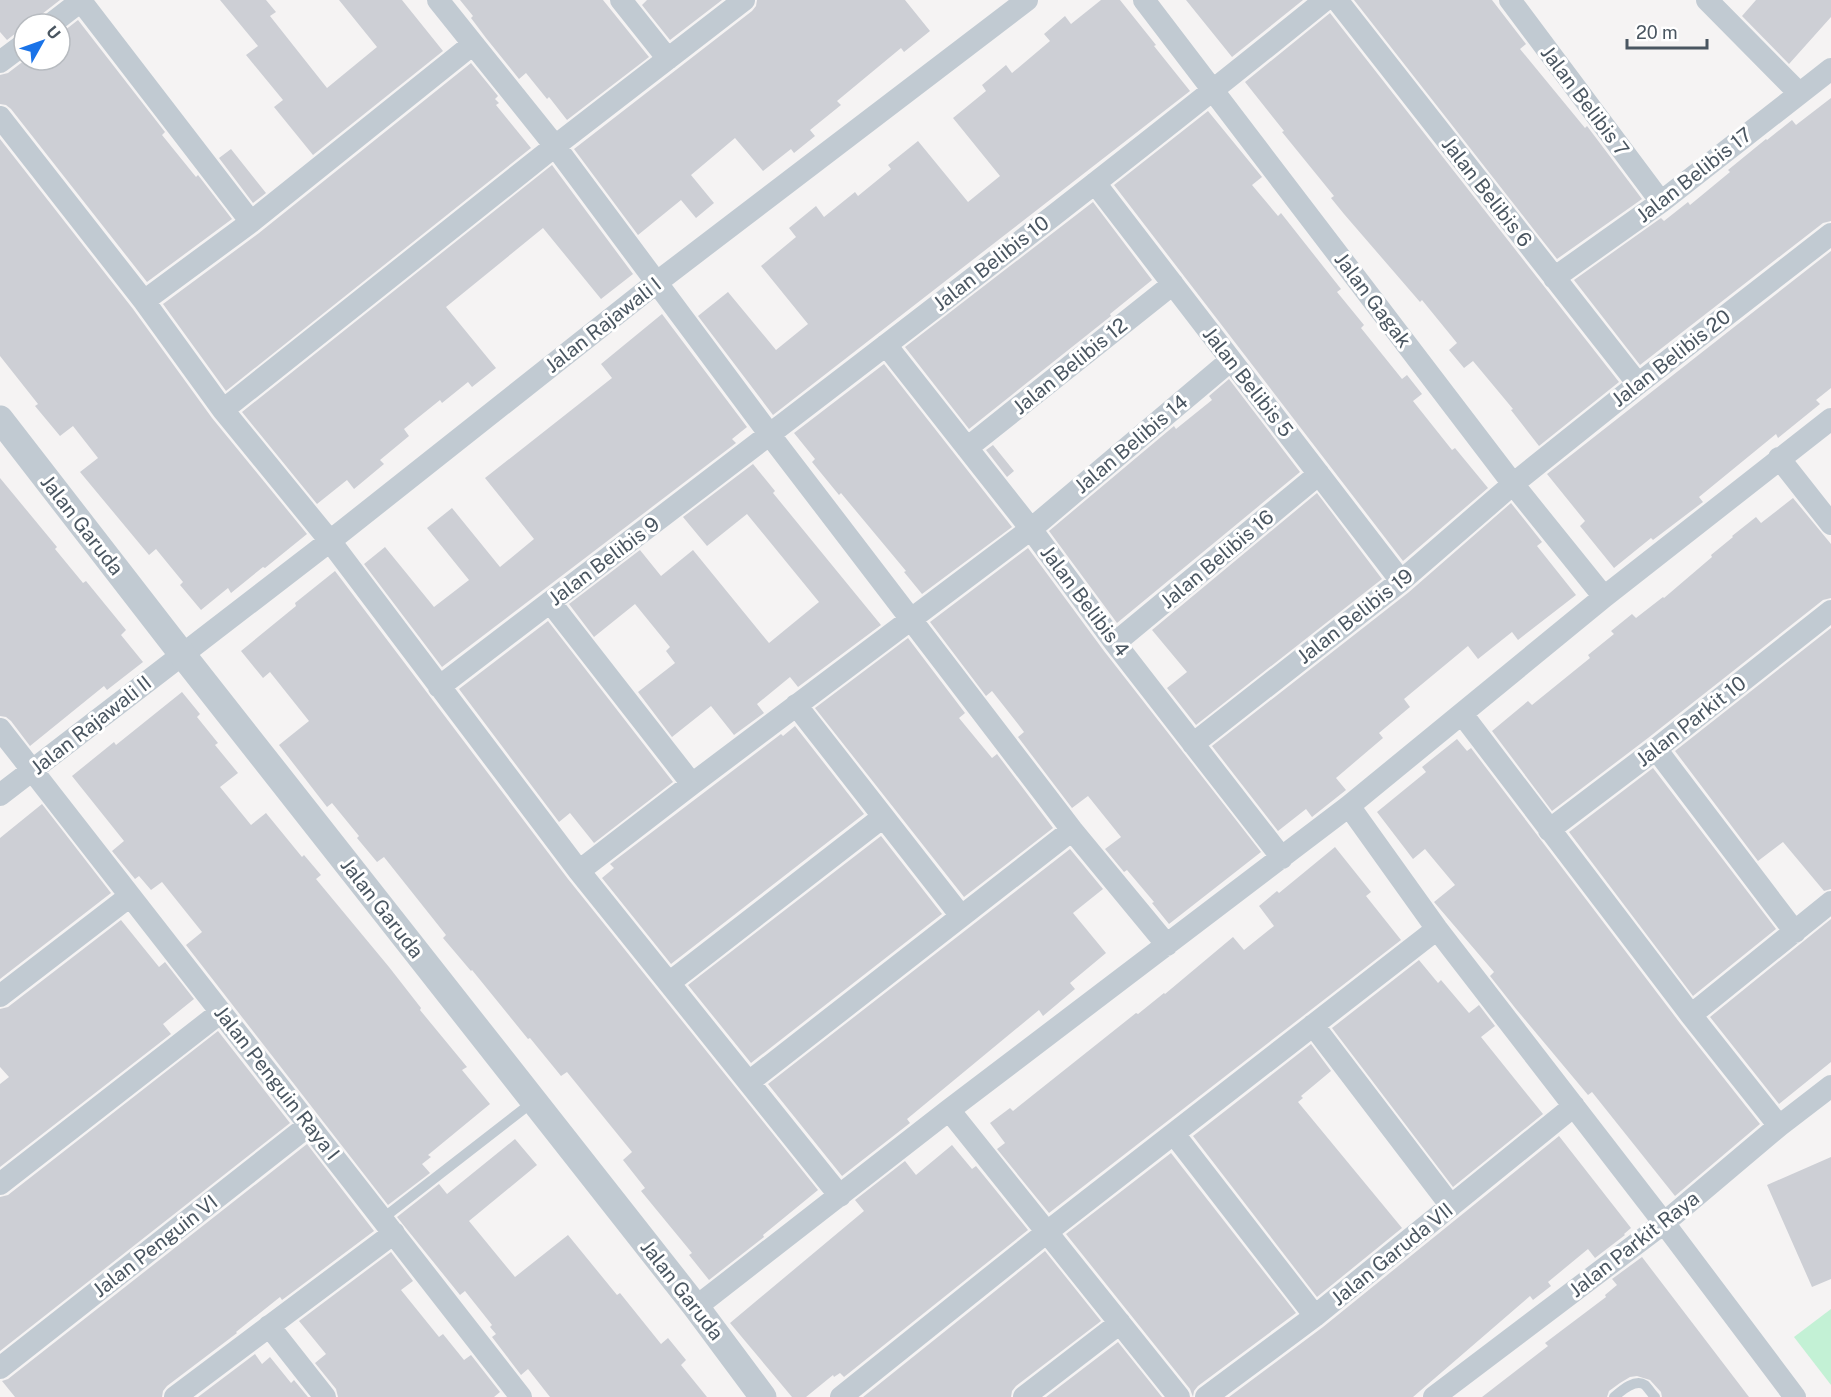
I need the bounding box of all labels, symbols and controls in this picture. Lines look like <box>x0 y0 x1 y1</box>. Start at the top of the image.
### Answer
north arrow <box>12 12 72 72</box>
scale bar <box>1627 12 1706 50</box>
text: U <box>42 22 64 43</box>
text: 20 m <box>1636 22 1678 43</box>
street label: Jalan Belibis 7 <box>1536 41 1634 161</box>
street label: Jalan Belibis 17 <box>1631 122 1757 228</box>
street label: Jalan Belibis 6 <box>1437 132 1537 252</box>
street label: Jalan Belibis 10 <box>928 210 1054 316</box>
street label: Jalan Gagak <box>1330 248 1416 352</box>
street label: Jalan Rajawali I <box>540 272 666 378</box>
street label: Jalan Belibis 20 <box>1607 304 1735 412</box>
street label: Jalan Belibis 12 <box>1008 313 1132 419</box>
street label: Jalan Belibis 5 <box>1198 322 1298 442</box>
street label: Jalan Belibis 14 <box>1069 390 1193 498</box>
street label: Jalan Garuda <box>35 470 129 580</box>
street label: Jalan Belibis 16 <box>1155 505 1279 613</box>
street label: Jalan Belibis 9 <box>544 512 664 610</box>
street label: Jalan Belibis 4 <box>1036 541 1134 661</box>
street label: Jalan Belibis 19 <box>1292 563 1418 669</box>
street label: Jalan Rajawali II <box>26 671 156 779</box>
street label: Jalan Parkit 10 <box>1631 671 1751 771</box>
street label: Jalan Garuda <box>335 853 429 963</box>
street label: Jalan Penguin Raya I <box>209 1001 345 1165</box>
street label: Jalan Parkit Raya <box>1564 1186 1704 1302</box>
street label: Jalan Penguin VI <box>88 1190 222 1302</box>
street label: Jalan Garuda VII <box>1326 1198 1458 1310</box>
street label: Jalan Garuda <box>635 1235 729 1345</box>

